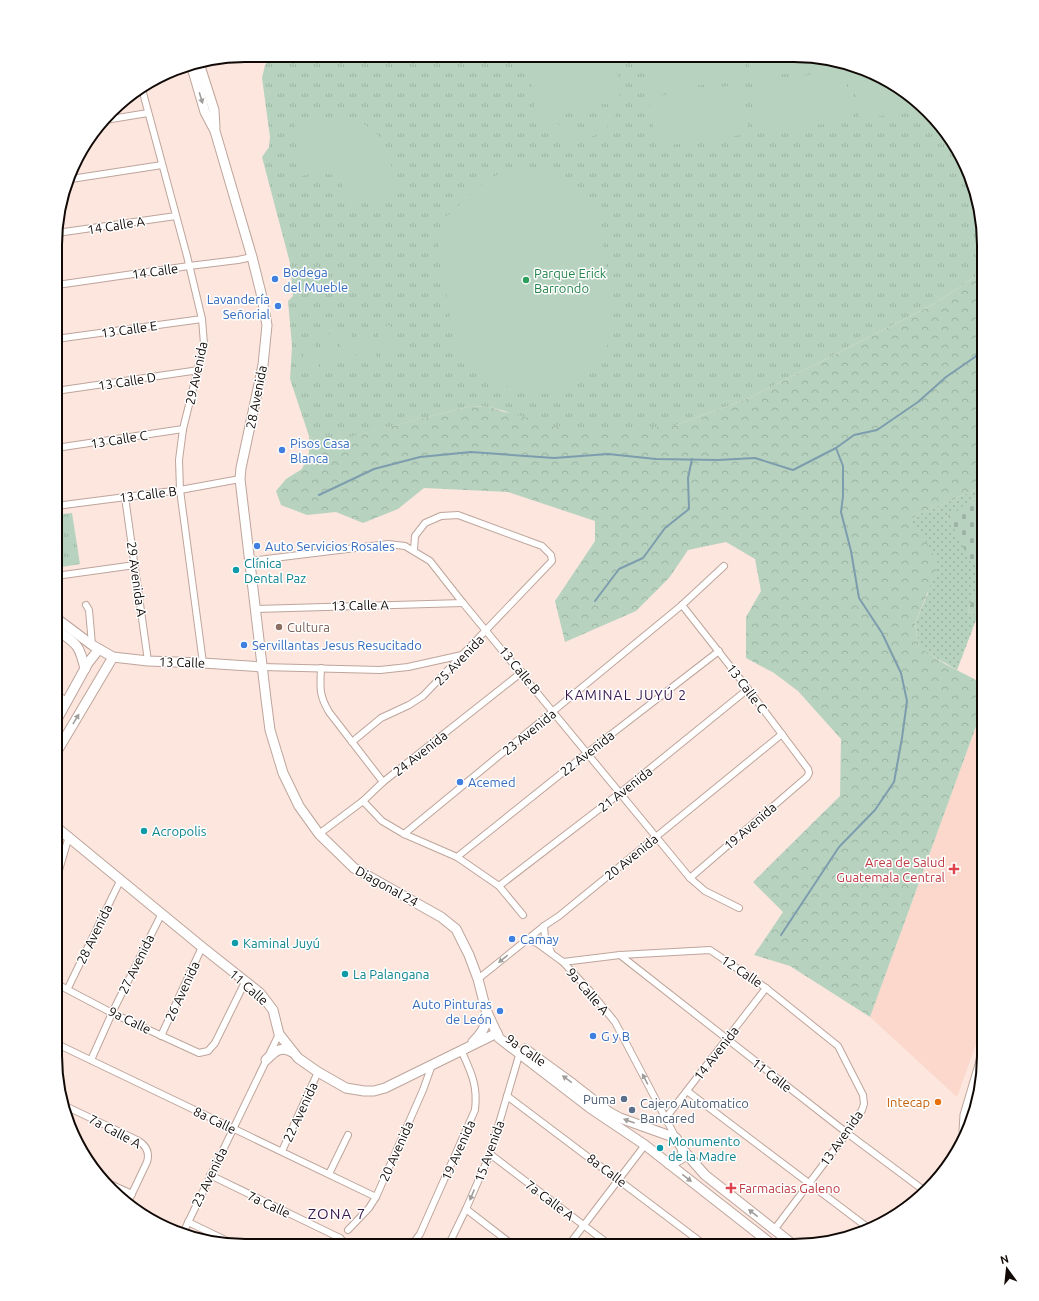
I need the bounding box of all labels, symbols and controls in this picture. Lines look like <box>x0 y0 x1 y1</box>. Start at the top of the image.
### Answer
one-way arrow <box>198 93 204 105</box>
street label: 14 Calle A <box>86 213 146 236</box>
street label: 14 Calle <box>131 261 179 281</box>
place label: Bodega del Mueble <box>283 265 348 294</box>
place label: Parque Erick Barrondo <box>534 266 607 295</box>
marker: Bodega del Mueble <box>270 274 280 284</box>
marker: Parque Erick Barrondo <box>521 275 531 285</box>
place label: Lavandería Señorial <box>207 292 271 321</box>
marker: Lavandería Señorial <box>273 301 283 311</box>
street label: 13 Calle E <box>100 318 158 340</box>
street label: 29 Avenida <box>182 340 210 406</box>
street label: 28 Avenida <box>243 364 269 430</box>
street label: 13 Calle D <box>97 370 157 392</box>
street label: 13 Calle C <box>90 428 148 450</box>
place label: Pisos Casa Blanca <box>290 436 350 465</box>
marker: Pisos Casa Blanca <box>277 445 287 455</box>
street label: 13 Calle B <box>119 484 177 504</box>
place label: Auto Servicios Rosales <box>265 539 395 553</box>
street label: 29 Avenida A <box>125 541 149 618</box>
marker: Auto Servicios Rosales <box>252 541 262 551</box>
place label: Clínica Dental Paz <box>244 556 306 585</box>
marker: Clínica Dental Paz <box>231 565 241 575</box>
street label: 13 Calle A <box>331 597 390 613</box>
place label: Cultura <box>287 620 330 634</box>
marker: Cultura <box>274 622 284 632</box>
street label: 25 Avenida <box>432 632 486 688</box>
place label: Servillantas Jesus Resucitado <box>252 638 422 652</box>
marker: Servillantas Jesus Resucitado <box>239 640 249 650</box>
street label: 13 Calle B <box>496 643 544 697</box>
street label: 13 Calle <box>159 654 205 670</box>
street label: 13 Calle C <box>724 661 770 715</box>
district label: KAMINAL JUYÚ 2 <box>565 686 687 703</box>
street label: 23 Avenida <box>500 706 558 758</box>
one-way arrow <box>72 713 79 725</box>
street label: 24 Avenida <box>390 728 450 778</box>
street label: 22 Avenida <box>557 728 617 778</box>
street label: 21 Avenida <box>595 764 655 814</box>
place label: Acemed <box>468 775 516 789</box>
marker: Acemed <box>455 777 465 787</box>
street label: 19 Avenida <box>721 800 779 852</box>
place label: Acropolis <box>152 824 207 838</box>
marker: Acropolis <box>139 826 149 836</box>
street label: 20 Avenida <box>602 831 660 883</box>
place label: Area de Salud Guatemala Central <box>836 855 946 884</box>
street label: Diagonal 24 <box>353 863 421 909</box>
marker: Area de Salud Guatemala Central <box>948 863 960 875</box>
street label: 28 Avenida <box>74 902 114 966</box>
street label: 27 Avenida <box>116 932 156 996</box>
place label: Camay <box>520 932 559 946</box>
marker: Camay <box>507 934 517 944</box>
place label: Kaminal Juyú <box>243 936 320 950</box>
marker: Kaminal Juyú <box>230 938 240 948</box>
street label: 12 Calle <box>719 952 765 990</box>
one-way arrow <box>498 955 508 963</box>
street label: 26 Avenida <box>162 959 202 1023</box>
street label: 9a Calle A <box>564 965 612 1018</box>
street label: 11 Calle <box>227 967 271 1007</box>
place label: La Palangana <box>353 967 429 981</box>
marker: La Palangana <box>340 969 350 979</box>
place label: Auto Pinturas de León <box>412 997 492 1026</box>
street label: 9a Calle <box>106 1004 154 1036</box>
marker: Auto Pinturas de León <box>495 1006 505 1016</box>
street label: 14 Avenida <box>691 1023 741 1083</box>
place label: G y B <box>601 1029 630 1043</box>
street label: 9a Calle <box>503 1031 549 1069</box>
marker: G y B <box>588 1031 598 1041</box>
street label: 11 Calle <box>749 1055 795 1095</box>
one-way arrow <box>641 1073 648 1085</box>
one-way arrow <box>561 1075 572 1083</box>
street label: 22 Avenida <box>280 1080 320 1144</box>
place label: Puma <box>583 1092 616 1106</box>
marker: Puma <box>619 1094 629 1104</box>
place label: Intecap <box>887 1095 930 1109</box>
place label: Cajero Automatico Bancared <box>640 1096 749 1125</box>
marker: Intecap <box>933 1097 943 1107</box>
street label: 8a Calle <box>191 1104 239 1136</box>
marker: Cajero Automatico Bancared <box>627 1105 637 1115</box>
street label: 13 Avenida <box>817 1108 865 1168</box>
street label: 7a Calle A <box>87 1111 144 1151</box>
street label: 19 Avenida <box>439 1118 477 1182</box>
street label: 15 Avenida <box>471 1118 507 1184</box>
one-way arrow <box>622 1118 634 1124</box>
street label: 20 Avenida <box>377 1119 415 1183</box>
place label: Monumento de la Madre <box>668 1134 740 1163</box>
marker: Monumento de la Madre <box>655 1143 665 1153</box>
street label: 23 Avenida <box>189 1145 229 1209</box>
street label: 8a Calle <box>585 1151 629 1189</box>
one-way arrow <box>682 1173 692 1181</box>
street label: 7a Calle A <box>523 1177 577 1223</box>
place label: Farmacias Galeno <box>739 1181 840 1195</box>
marker: Farmacias Galeno <box>726 1183 736 1193</box>
street label: 7a Calle <box>245 1188 293 1220</box>
one-way arrow <box>469 1190 475 1201</box>
district label: ZONA 7 <box>308 1205 366 1222</box>
one-way arrow <box>748 1209 759 1217</box>
north arrow <box>987 1249 1027 1289</box>
text: N <box>999 1252 1010 1266</box>

